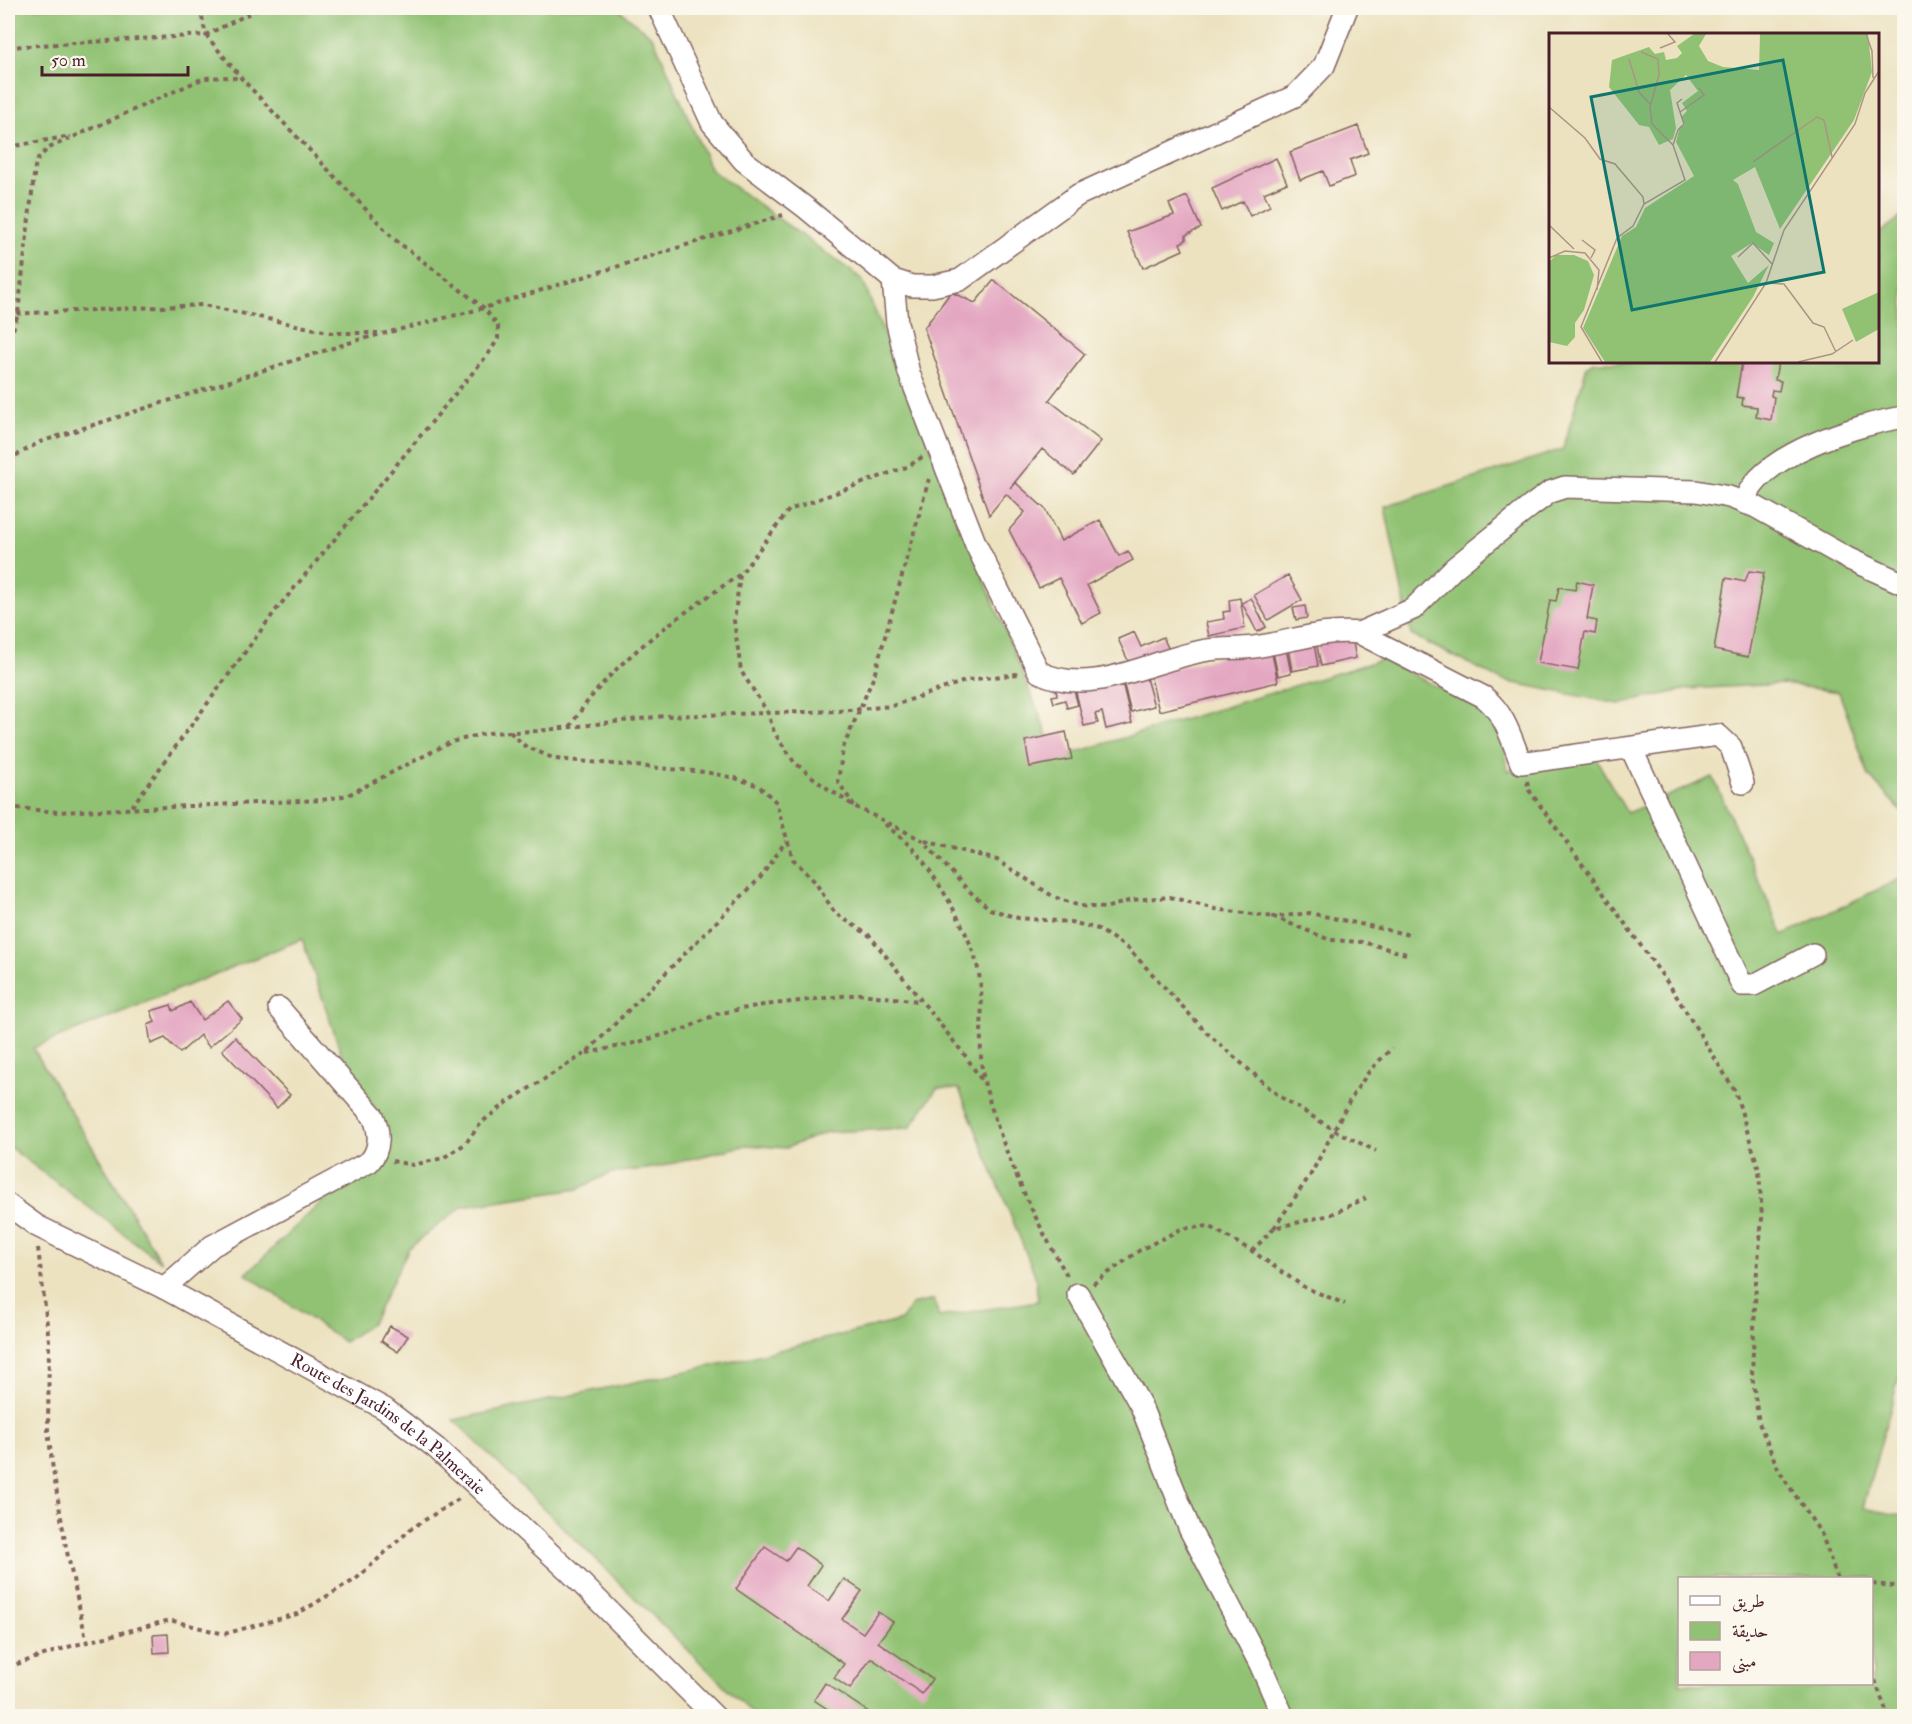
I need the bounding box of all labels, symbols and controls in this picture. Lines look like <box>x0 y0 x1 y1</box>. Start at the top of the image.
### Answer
inset map <box>1549 33 1879 363</box>
scale bar <box>42 39 188 77</box>
text: 50 m <box>51 49 86 72</box>
street label: Route des Jardins de la Palmeraie <box>286 1348 491 1500</box>
legend <box>1678 1577 1873 1685</box>
text: طريق <box>1732 1590 1765 1613</box>
text: حديقة <box>1732 1620 1768 1643</box>
text: مبنى <box>1732 1650 1757 1674</box>

